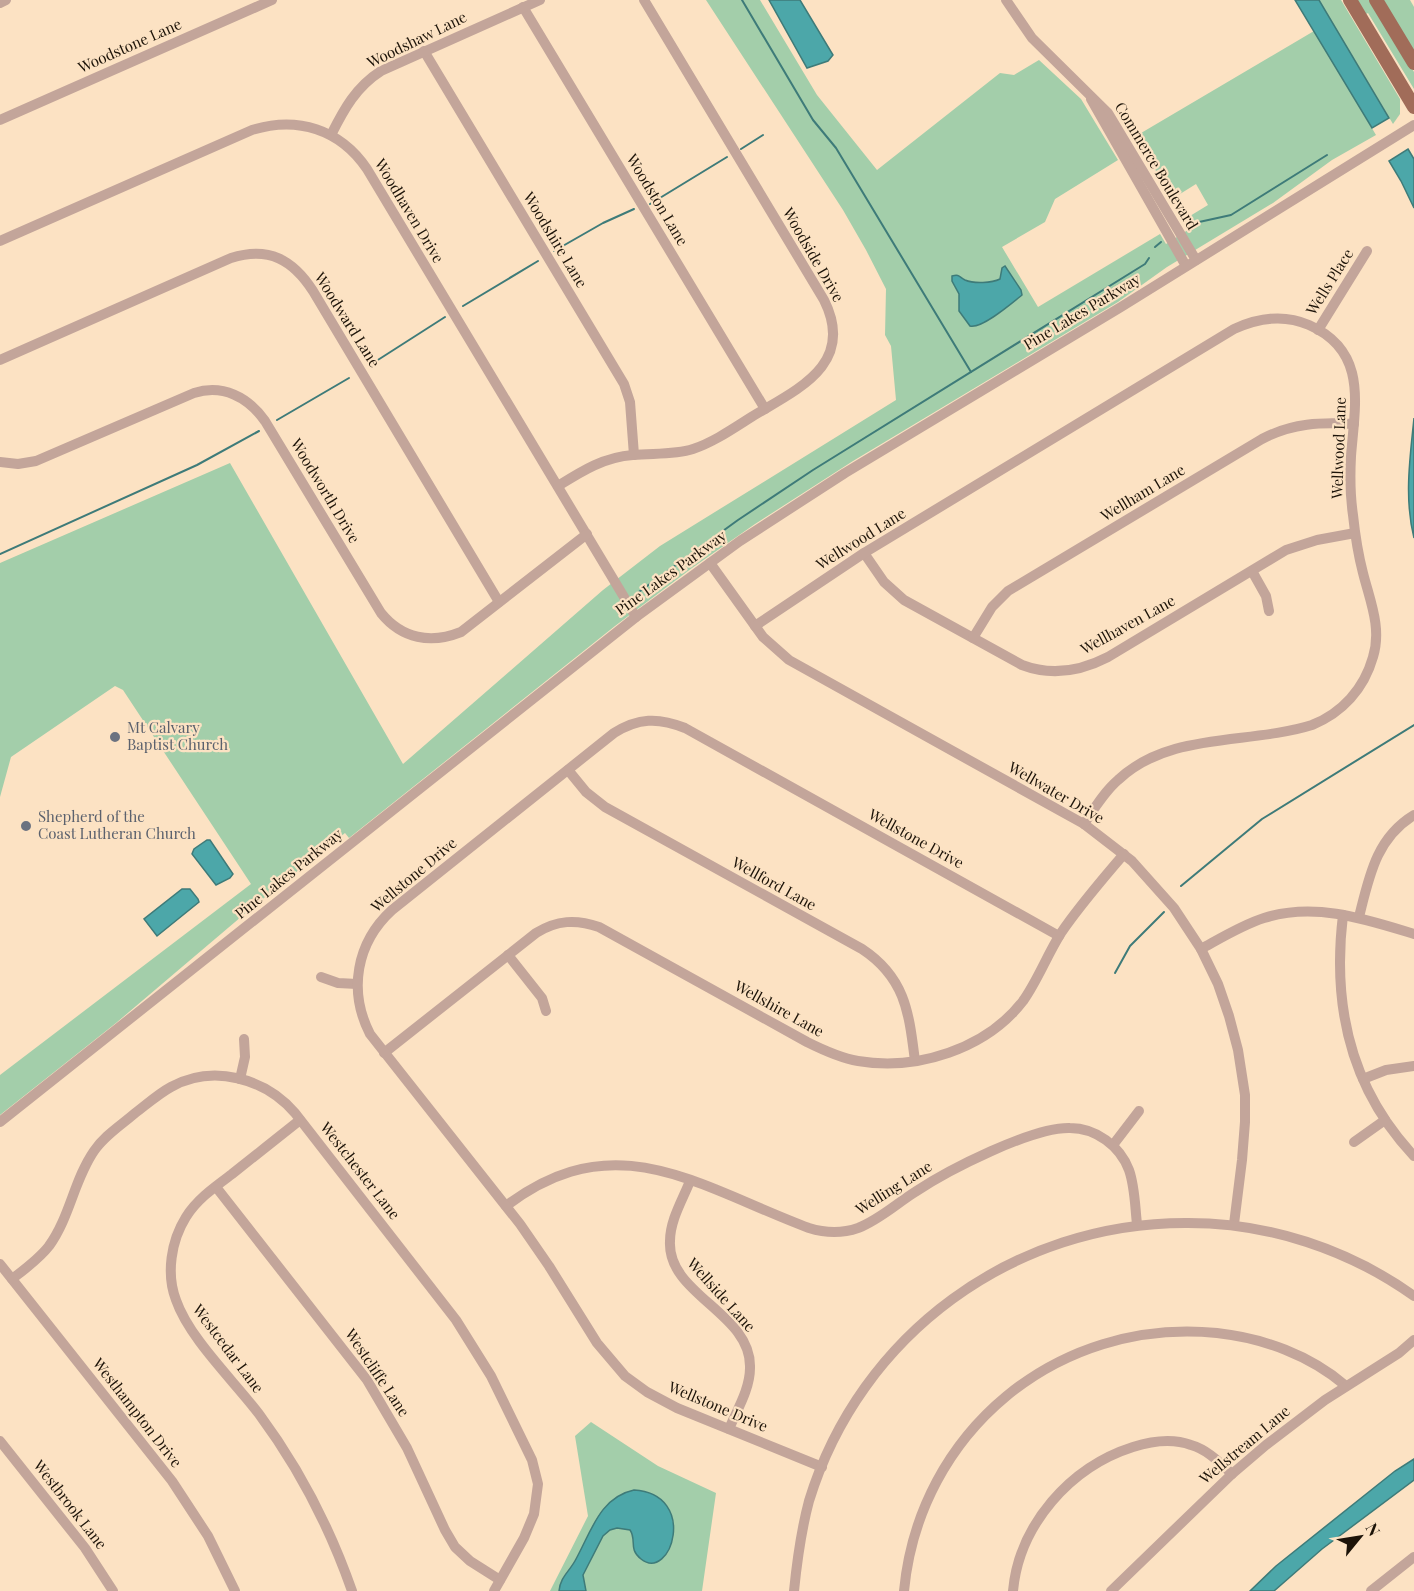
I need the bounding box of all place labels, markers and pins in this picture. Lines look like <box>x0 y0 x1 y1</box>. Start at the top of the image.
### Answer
place label: Mt Calvary Baptist Church <box>127 717 228 754</box>
marker: Mt Calvary Baptist Church <box>108 730 122 744</box>
place label: Shepherd of the Coast Lutheran Church <box>38 806 196 843</box>
marker: Shepherd of the Coast Lutheran Church <box>19 819 33 833</box>

